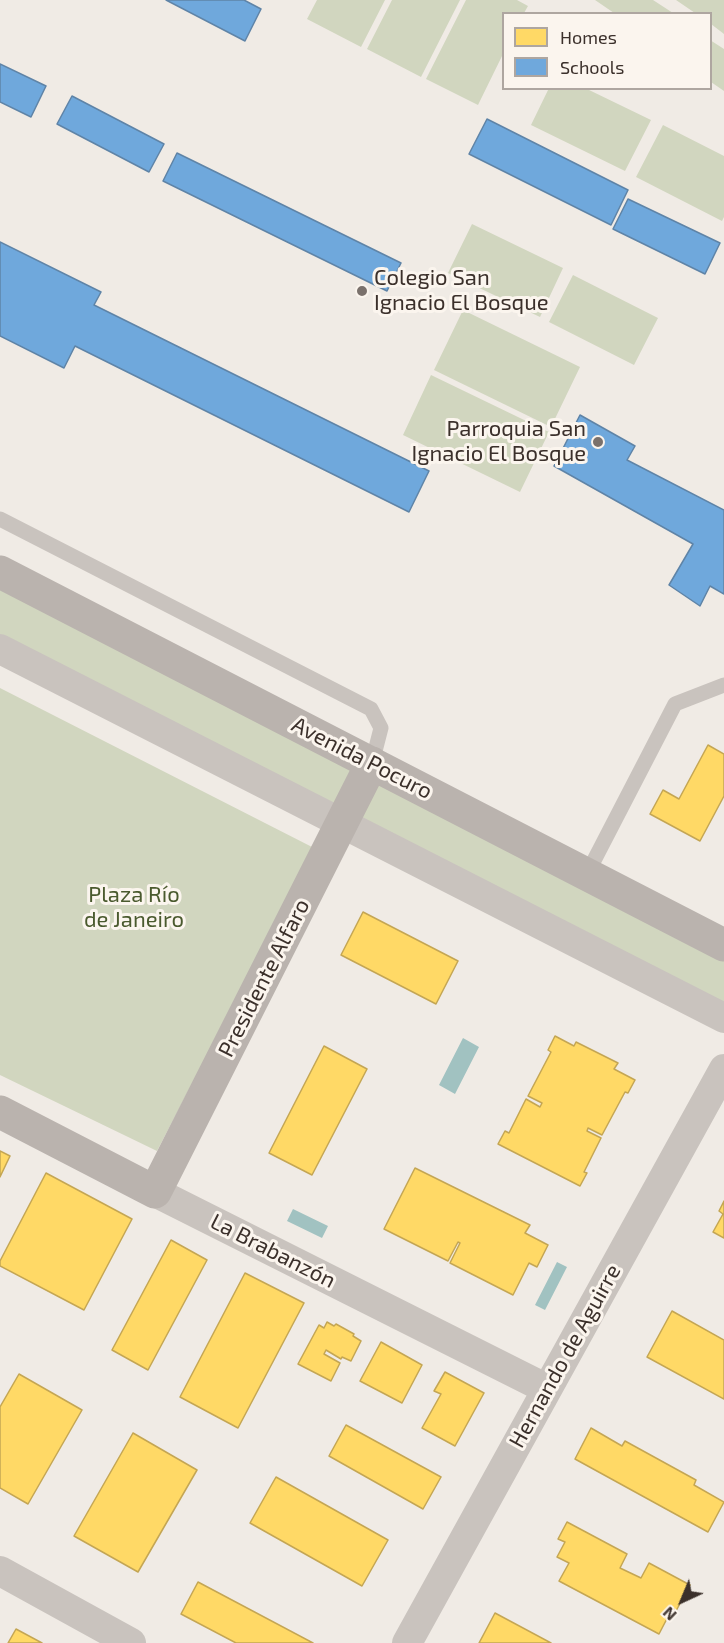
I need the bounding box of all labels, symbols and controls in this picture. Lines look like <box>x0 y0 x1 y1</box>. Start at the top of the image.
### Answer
legend <box>502 12 712 90</box>
text: Homes <box>560 26 617 48</box>
text: Schools <box>560 56 624 78</box>
place label: Colegio San Ignacio El Bosque <box>374 265 548 316</box>
marker: Colegio San Ignacio El Bosque <box>355 284 369 298</box>
place label: Parroquia San Ignacio El Bosque <box>412 416 586 468</box>
marker: Parroquia San Ignacio El Bosque <box>591 435 605 449</box>
street label: Avenida Pocuro <box>287 711 437 805</box>
park label: Plaza Río de Janeiro <box>84 882 184 933</box>
street label: Presidente Alfaro <box>213 895 315 1061</box>
street label: La Brabanzón <box>206 1208 340 1294</box>
street label: Hernando de Aguirre <box>504 1260 626 1452</box>
north arrow <box>652 1571 712 1631</box>
text: N <box>658 1603 680 1625</box>

